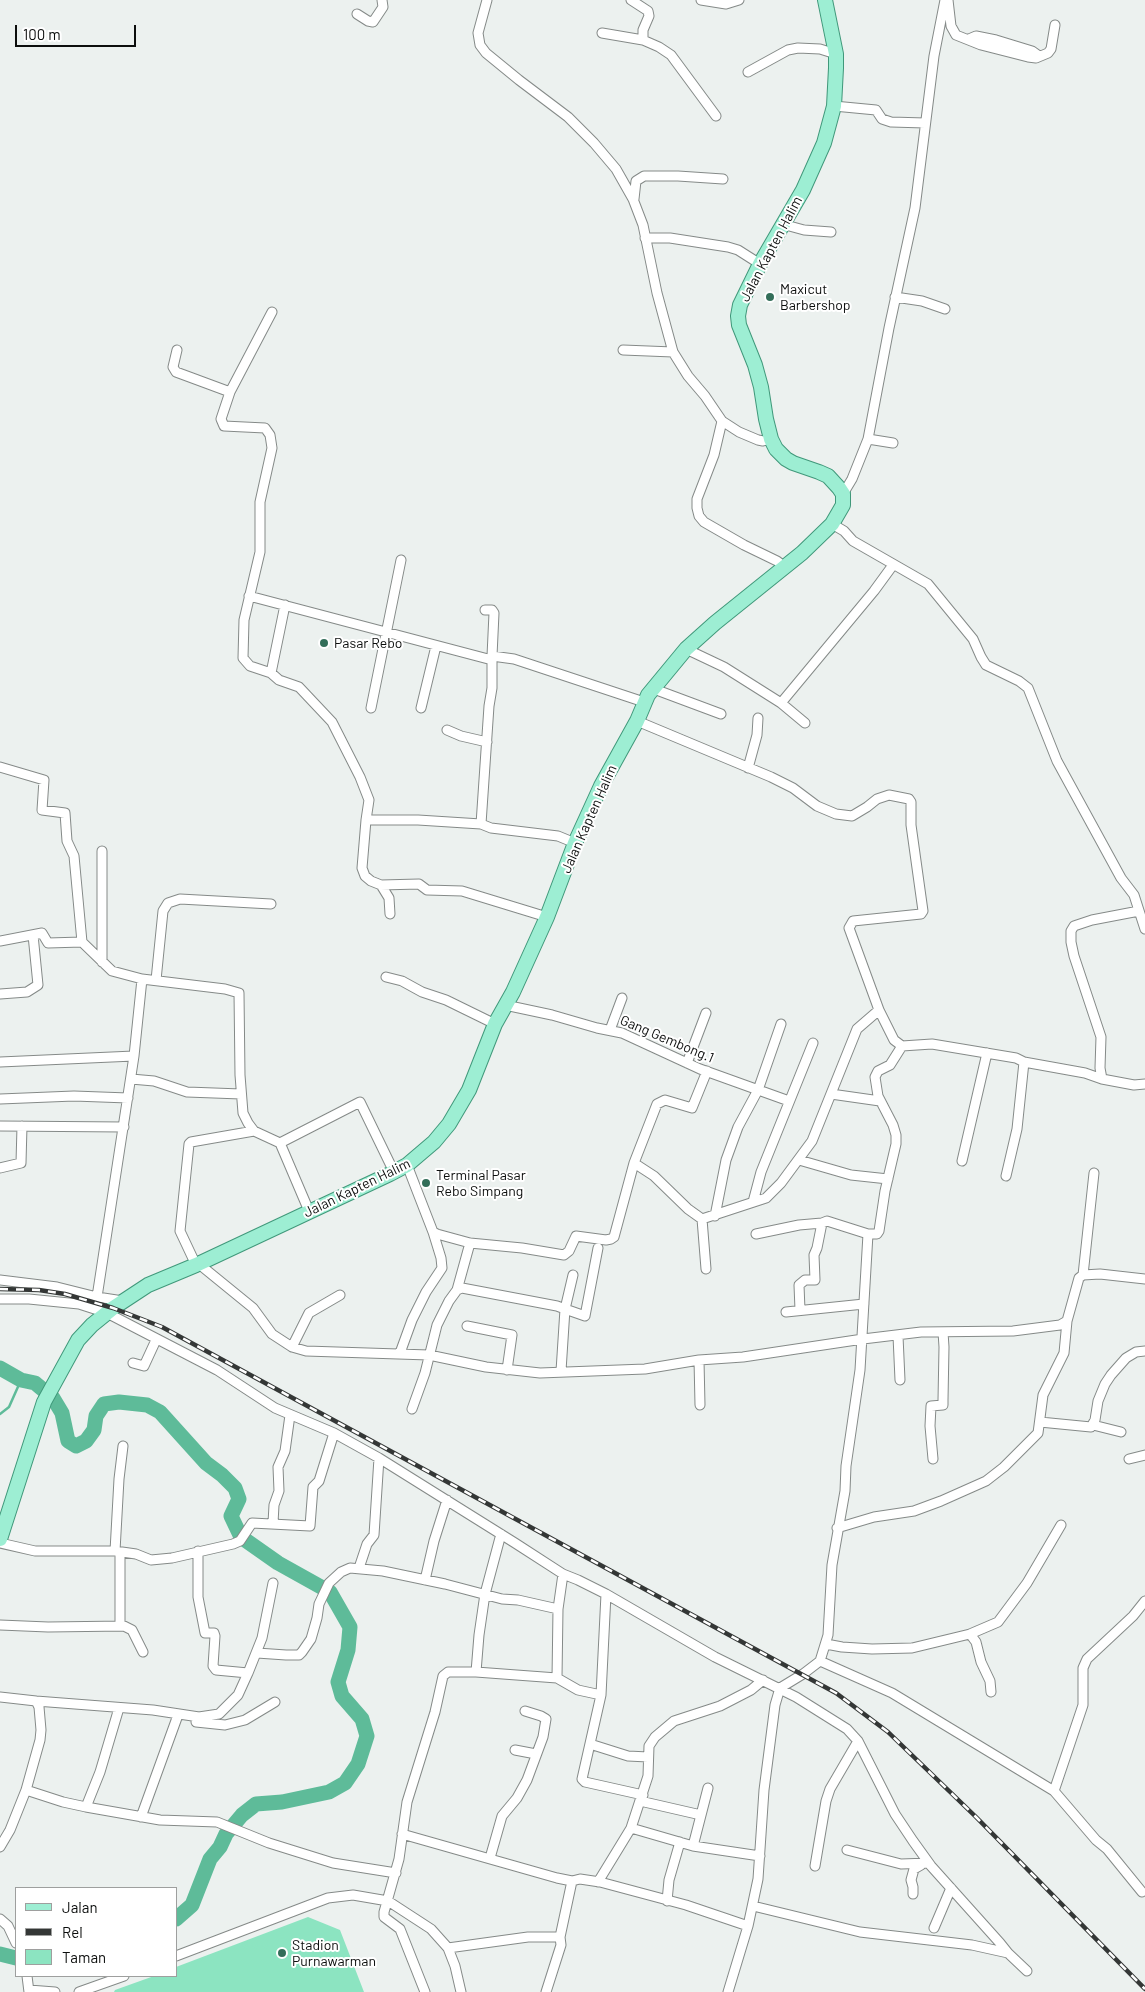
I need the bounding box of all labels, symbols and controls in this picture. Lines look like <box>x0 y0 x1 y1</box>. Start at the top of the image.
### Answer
scale bar <box>18 15 139 47</box>
text: 100 m <box>23 25 61 43</box>
street label: Jalan Kapten Halim <box>736 194 806 304</box>
place label: Maxicut Barbershop <box>780 281 851 314</box>
marker: Maxicut Barbershop <box>764 291 776 303</box>
place label: Pasar Rebo <box>334 635 402 651</box>
marker: Pasar Rebo <box>318 637 330 649</box>
street label: Jalan Kapten Halim <box>558 762 620 876</box>
street label: Gang Gembong.1 <box>618 1012 716 1066</box>
street label: Jalan Kapten Halim <box>301 1155 413 1221</box>
place label: Terminal Pasar Rebo Simpang <box>436 1167 526 1200</box>
marker: Terminal Pasar Rebo Simpang <box>420 1177 432 1189</box>
legend <box>15 1887 178 1977</box>
text: Jalan <box>62 1898 98 1916</box>
text: Rel <box>62 1923 83 1941</box>
place label: Stadion Purnawarman <box>292 1937 376 1970</box>
marker: Stadion Purnawarman <box>276 1947 288 1959</box>
text: Taman <box>62 1948 106 1966</box>

